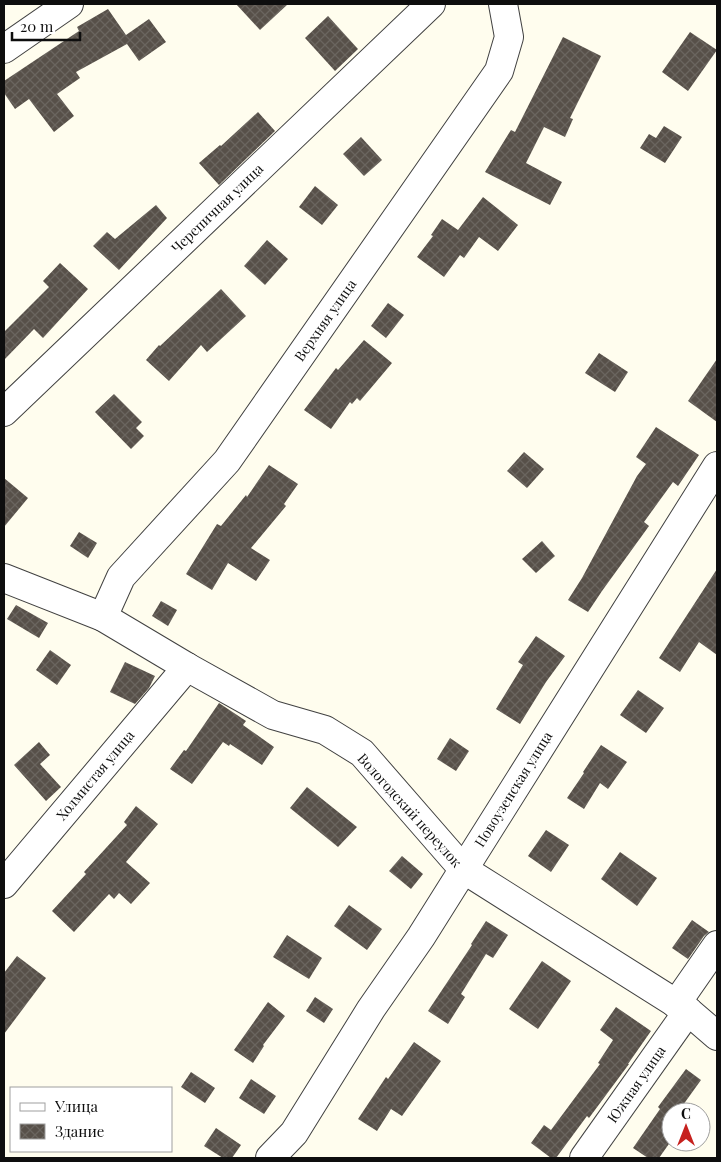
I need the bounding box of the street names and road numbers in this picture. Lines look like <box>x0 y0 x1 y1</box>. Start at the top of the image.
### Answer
street label: Черепичная улица <box>167 159 267 257</box>
street label: Верхняя улица <box>290 275 360 365</box>
street label: Холмистая улица <box>52 726 138 824</box>
street label: Новоузенская улица <box>470 728 556 850</box>
street label: Вологодский переулок <box>354 749 466 871</box>
street label: Южная улица <box>602 1042 670 1126</box>

